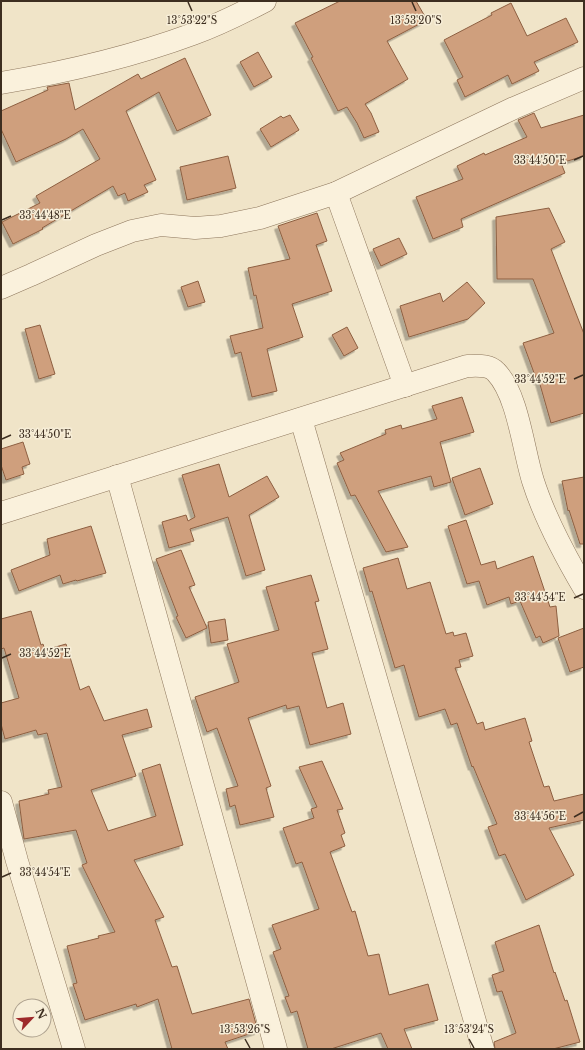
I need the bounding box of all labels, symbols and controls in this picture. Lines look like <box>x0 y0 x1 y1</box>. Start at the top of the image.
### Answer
text: 13°53'22"S <box>167 14 217 27</box>
text: 13°53'20"S <box>390 14 442 27</box>
text: 33°44'50"E <box>514 154 566 167</box>
text: 33°44'48"E <box>19 209 71 222</box>
text: 33°44'52"E <box>514 373 566 386</box>
text: 33°44'50"E <box>19 428 71 441</box>
text: 33°44'54"E <box>514 591 566 604</box>
text: 33°44'52"E <box>19 647 71 660</box>
text: 33°44'56"E <box>514 810 566 823</box>
text: 33°44'54"E <box>19 866 71 879</box>
north arrow <box>12 998 52 1038</box>
text: N <box>32 1006 50 1022</box>
text: 13°53'26"S <box>220 1023 270 1036</box>
text: 13°53'24"S <box>444 1023 494 1036</box>

